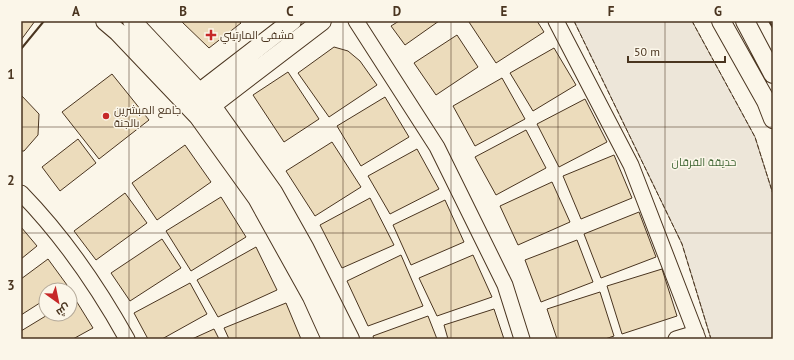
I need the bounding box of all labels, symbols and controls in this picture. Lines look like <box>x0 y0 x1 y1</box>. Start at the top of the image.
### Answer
text: A <box>72 3 80 20</box>
text: B <box>179 3 187 20</box>
text: C <box>286 3 294 20</box>
text: D <box>393 3 401 20</box>
text: E <box>501 3 508 20</box>
text: F <box>608 3 615 20</box>
text: G <box>714 3 722 20</box>
place label: مشفى المارتيني <box>220 28 294 44</box>
marker: مشفى المارتيني <box>205 29 217 41</box>
scale bar <box>628 38 725 64</box>
text: 50 m <box>634 44 660 59</box>
text: 1 <box>7 66 15 83</box>
place label: جامع المبشرين بالجنة <box>114 103 181 130</box>
marker: جامع المبشرين بالجنة <box>101 111 111 121</box>
park label: حديقة الفرقان <box>672 155 736 169</box>
text: 2 <box>7 172 15 189</box>
text: 3 <box>7 277 15 294</box>
north arrow <box>38 282 78 322</box>
text: ش <box>54 301 73 320</box>

